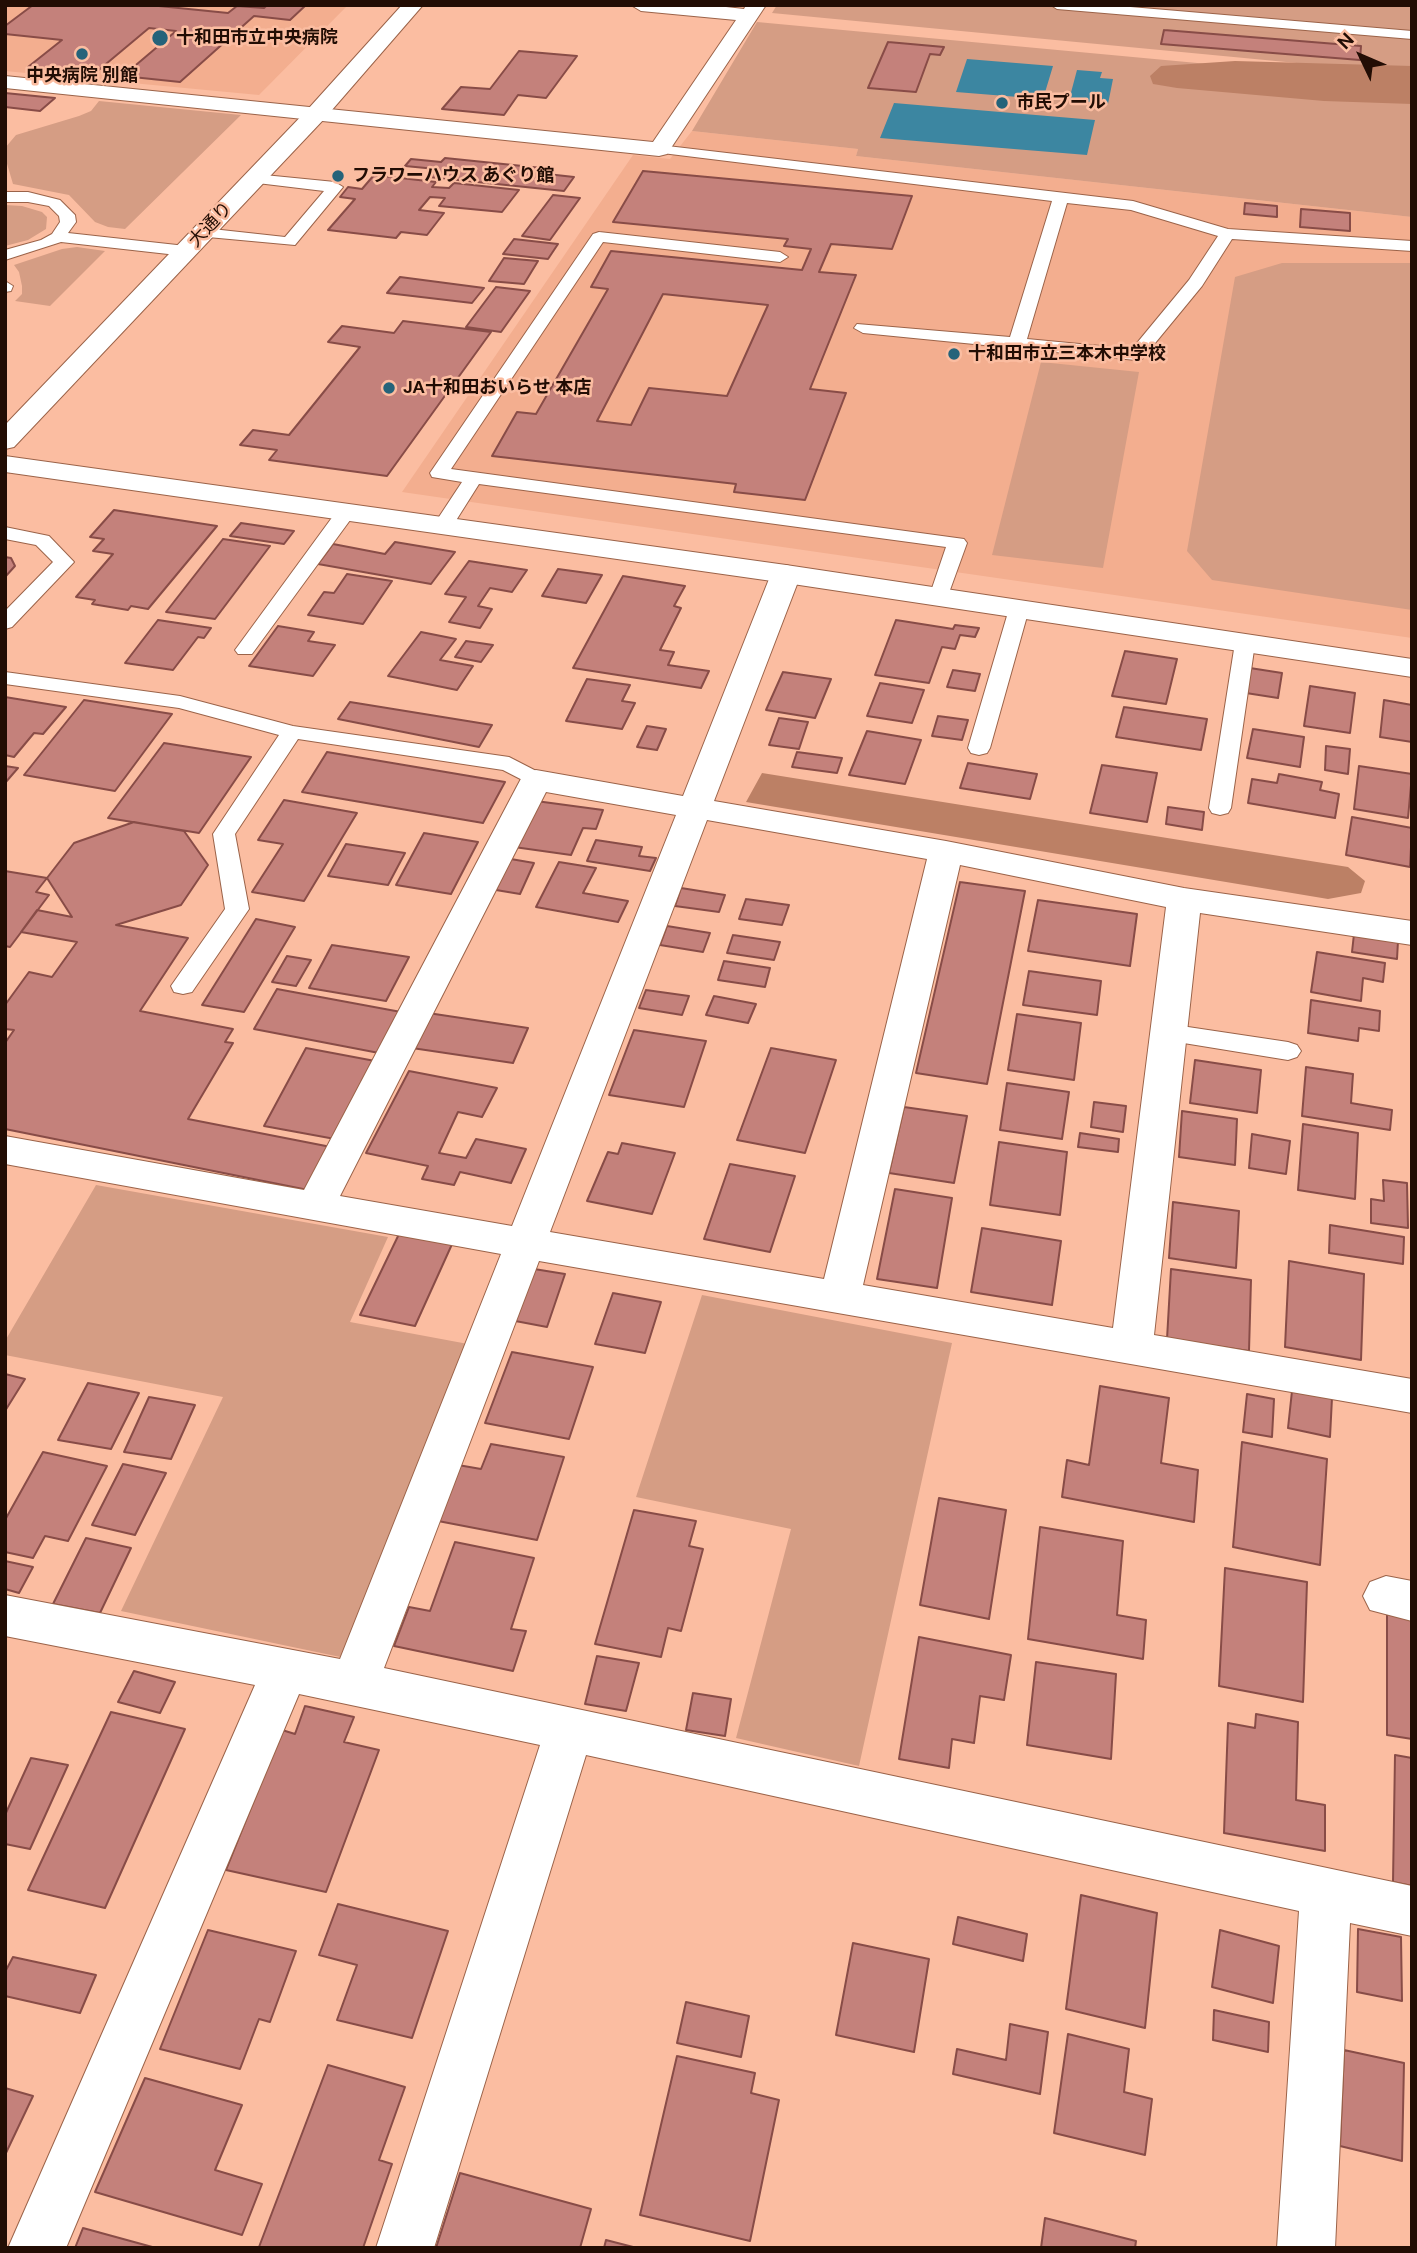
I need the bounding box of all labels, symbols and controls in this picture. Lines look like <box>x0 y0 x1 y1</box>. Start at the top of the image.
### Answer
north arrow <box>1326 21 1396 91</box>
place label: 十和田市立中央病院 <box>176 27 338 49</box>
text: N <box>1332 27 1359 55</box>
marker: 十和田市立中央病院 <box>150 28 170 48</box>
marker: 中央病院 別館 <box>74 46 90 62</box>
place label: 中央病院 別館 <box>26 65 138 87</box>
place label: 市民プール <box>1016 92 1106 114</box>
marker: 市民プール <box>994 95 1010 111</box>
place label: フラワーハウス あぐり館 <box>352 165 554 187</box>
marker: フラワーハウス あぐり館 <box>330 168 346 184</box>
street label: 大通り <box>185 198 237 252</box>
place label: 十和田市立三本木中学校 <box>968 343 1166 365</box>
marker: 十和田市立三本木中学校 <box>946 346 962 362</box>
place label: JA十和田おいらせ 本店 <box>403 377 591 399</box>
marker: JA十和田おいらせ 本店 <box>381 380 397 396</box>

